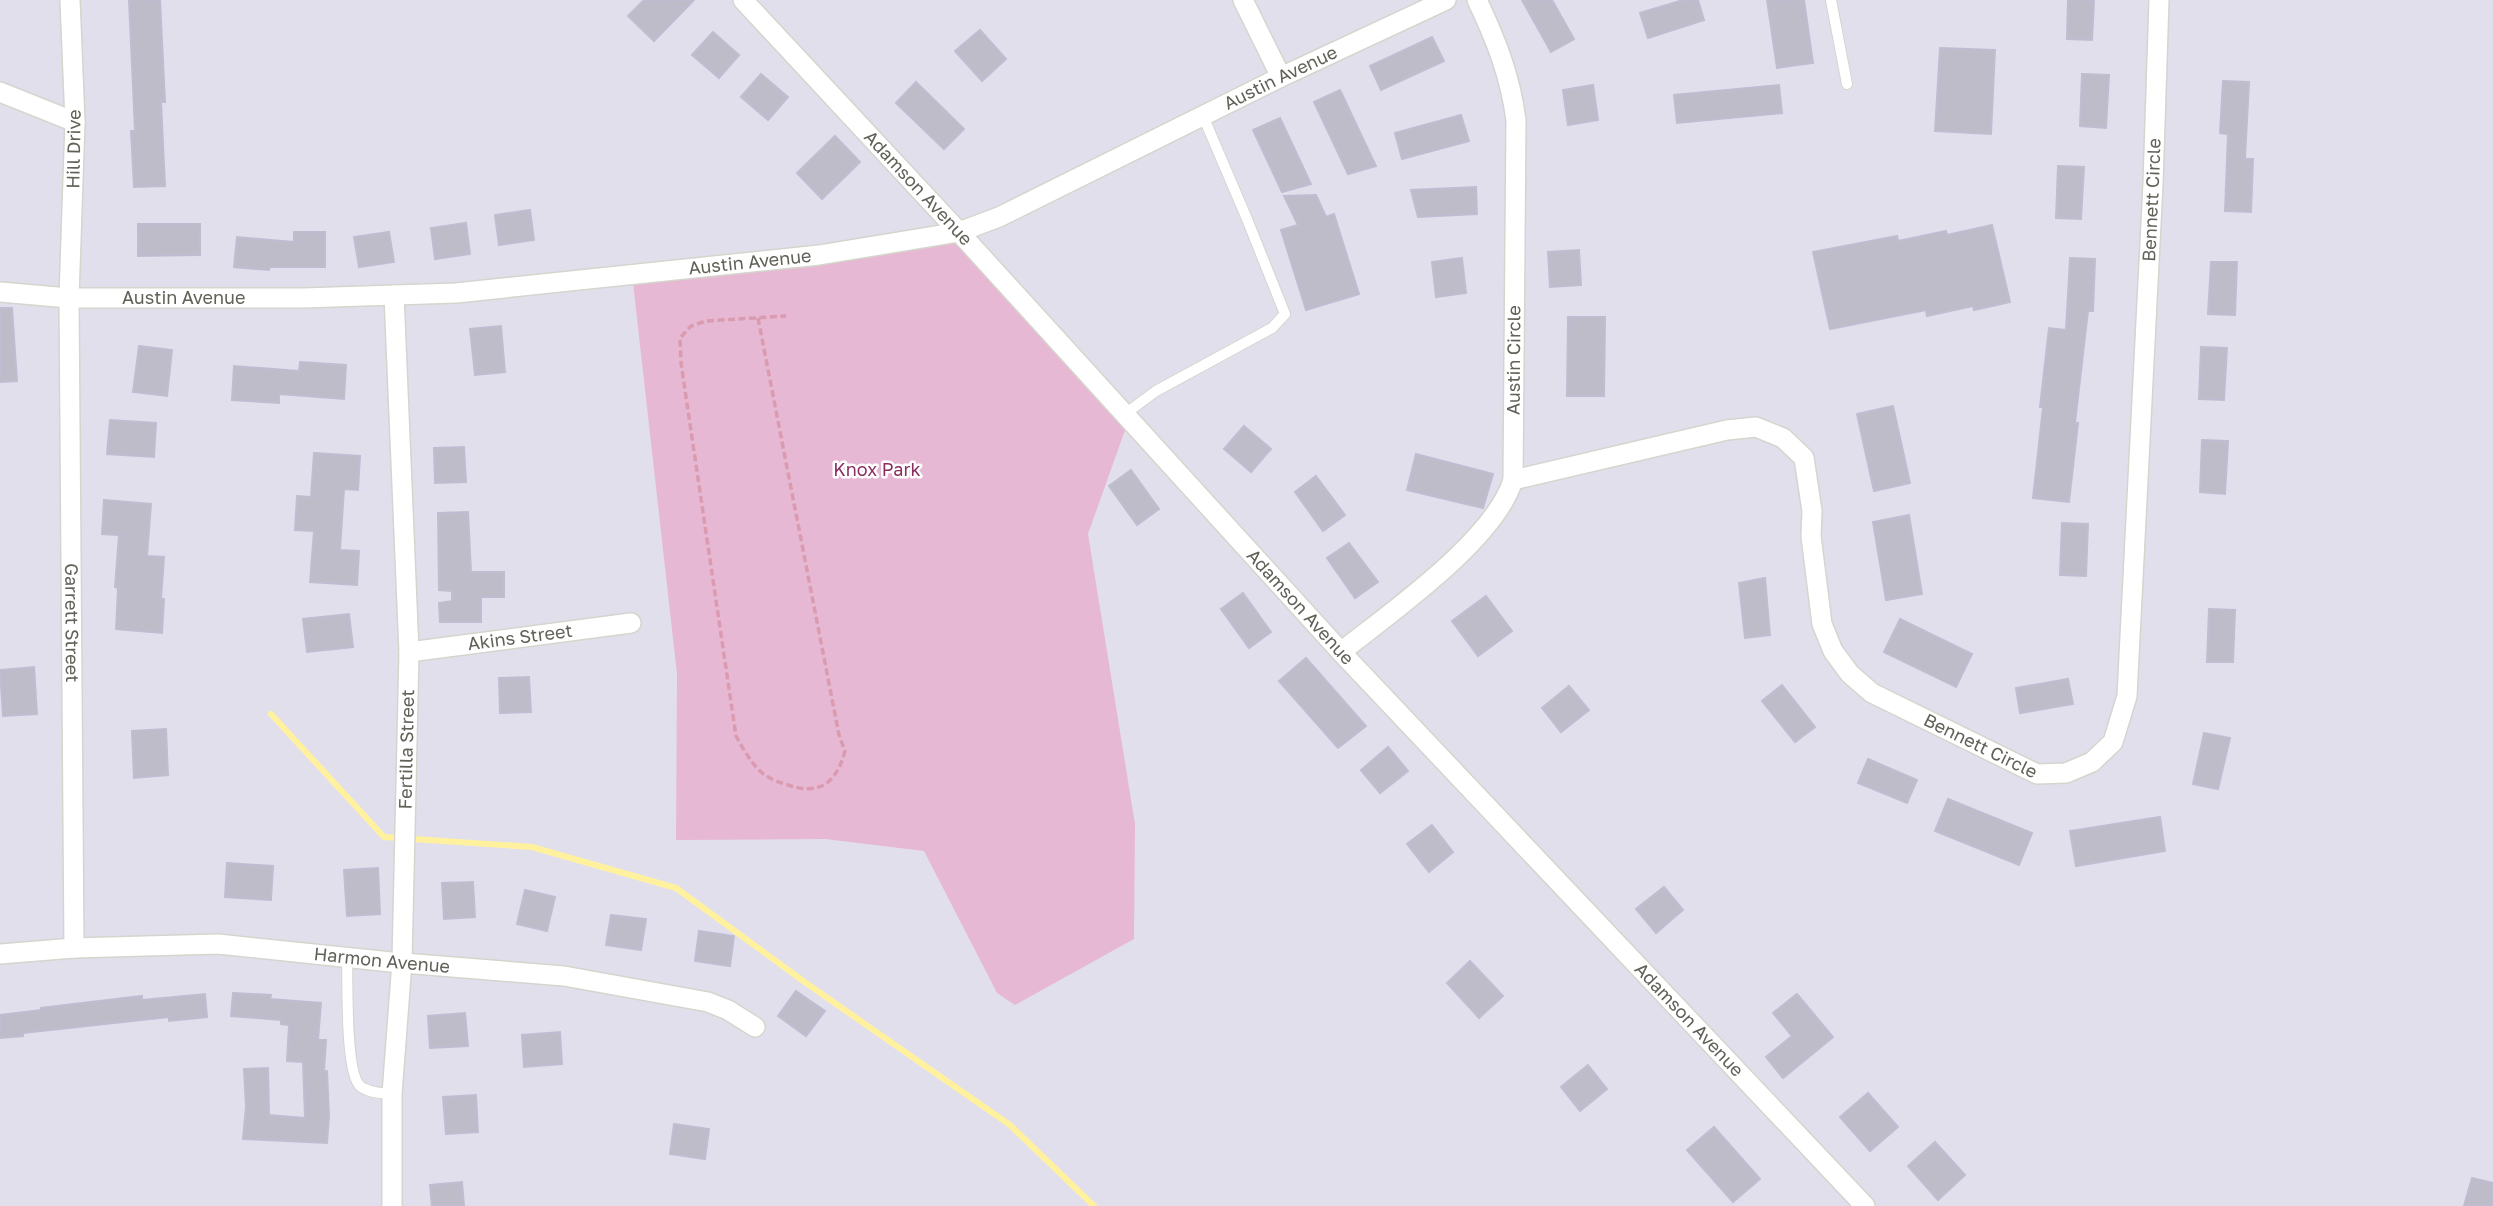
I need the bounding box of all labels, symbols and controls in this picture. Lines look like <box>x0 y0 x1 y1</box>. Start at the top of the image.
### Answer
street label: Austin Avenue <box>1220 40 1340 114</box>
street label: Hill Drive <box>61 109 85 189</box>
street label: Adamson Avenue <box>860 126 978 249</box>
street label: Bennett Circle <box>2137 138 2164 262</box>
street label: Austin Avenue <box>687 244 812 279</box>
street label: Austin Avenue <box>122 286 245 308</box>
street label: Austin Circle <box>1502 305 1524 415</box>
park label: Knox Park <box>833 458 921 480</box>
street label: Adamson Avenue <box>1243 544 1359 669</box>
street label: Garrett Street <box>61 563 84 682</box>
street label: Akins Street <box>466 619 574 654</box>
street label: Fertilla Street <box>393 689 418 810</box>
street label: Bennett Circle <box>1921 708 2041 782</box>
street label: Harmon Avenue <box>313 942 451 977</box>
street label: Adamson Avenue <box>1631 958 1749 1081</box>

